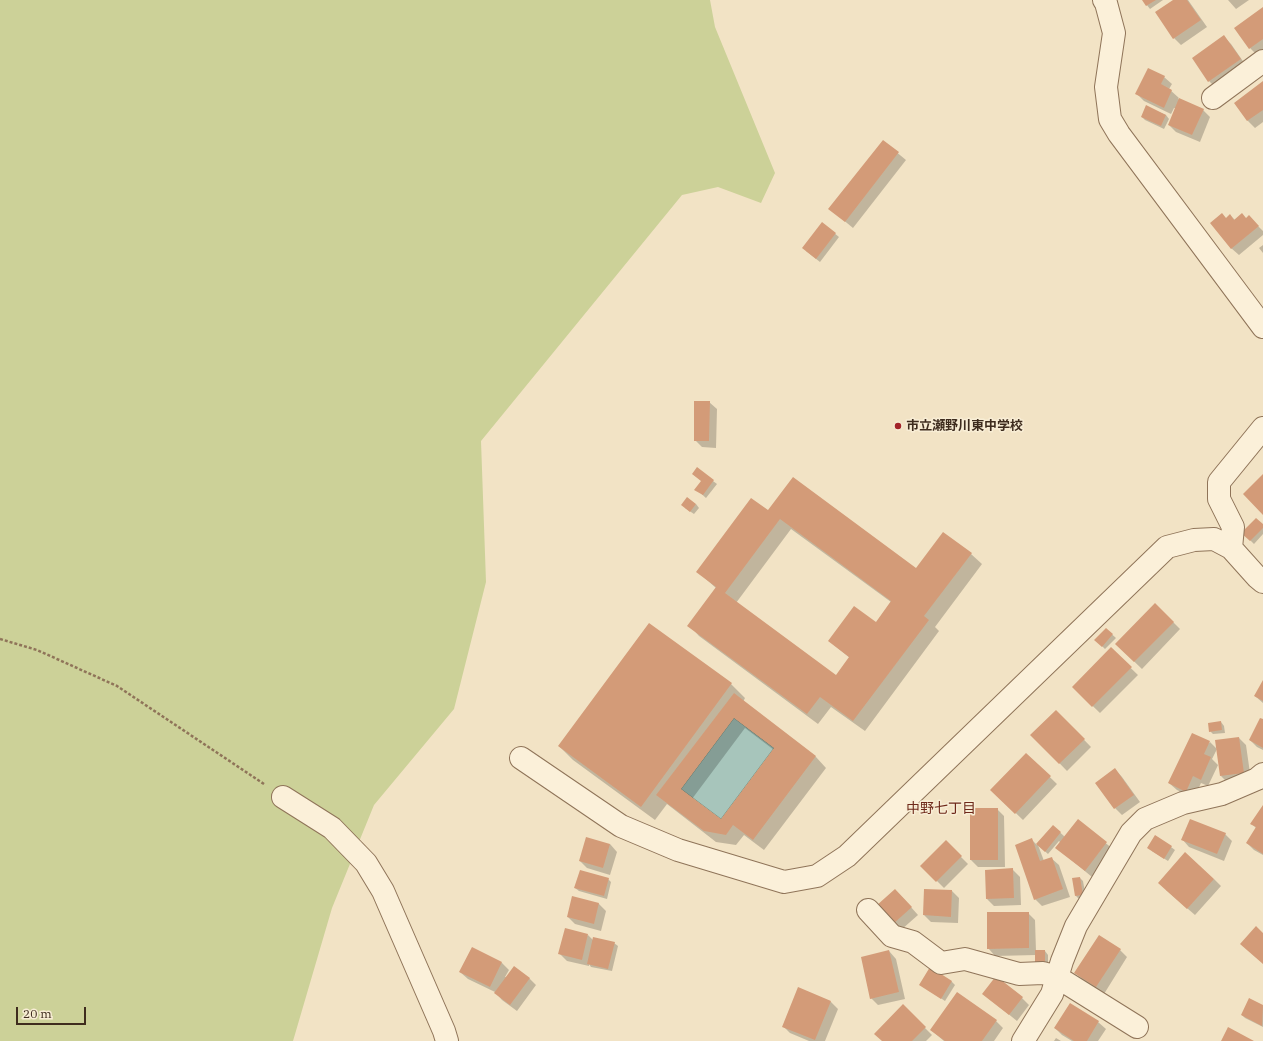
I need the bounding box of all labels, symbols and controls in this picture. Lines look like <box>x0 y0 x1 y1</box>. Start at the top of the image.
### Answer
place label: 市立瀬野川東中学校 <box>906 418 1023 434</box>
marker: 市立瀬野川東中学校 <box>893 421 903 431</box>
district label: 中野七丁目 <box>906 801 976 817</box>
scale bar <box>18 999 88 1025</box>
text: 20 m <box>23 1006 52 1021</box>

